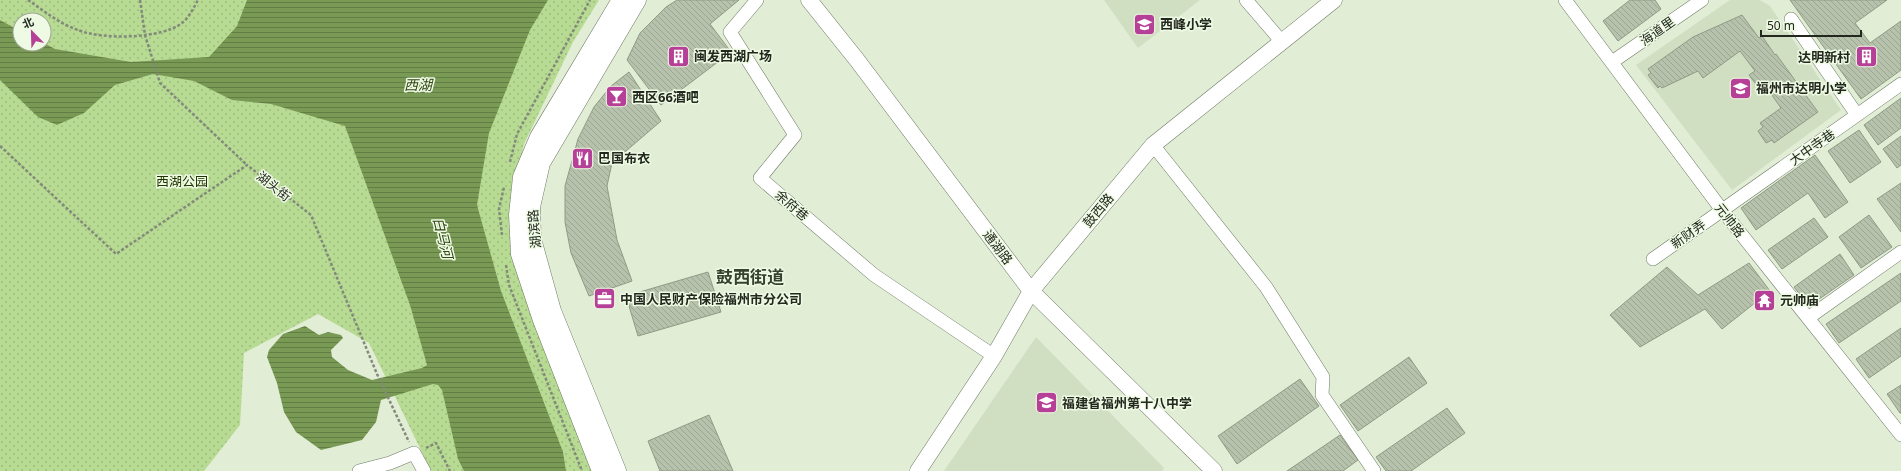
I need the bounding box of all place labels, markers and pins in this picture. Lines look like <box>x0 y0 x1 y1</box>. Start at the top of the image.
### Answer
school or university icon: 西峰小学 <box>1132 11 1158 37</box>
place label: 西峰小学 <box>1160 15 1212 33</box>
building icon: 闽发西湖广场 <box>665 43 691 69</box>
building icon: 达明新村 <box>1853 44 1879 70</box>
place label: 闽发西湖广场 <box>694 47 772 65</box>
place label: 达明新村 <box>1798 48 1850 66</box>
school or university icon: 福州市达明小学 <box>1727 75 1753 101</box>
place label: 福州市达明小学 <box>1756 79 1847 97</box>
bar icon: 西区66酒吧 <box>604 84 630 110</box>
place label: 西区66酒吧 <box>632 88 699 106</box>
restaurant icon: 巴国布衣 <box>570 145 596 171</box>
place label: 巴国布衣 <box>598 149 650 167</box>
office icon: 中国人民财产保险福州市分公司 <box>591 286 617 312</box>
temple icon: 元帅庙 <box>1751 287 1777 313</box>
place label: 中国人民财产保险福州市分公司 <box>620 290 802 308</box>
place label: 元帅庙 <box>1780 291 1819 309</box>
school or university icon: 福建省福州第十八中学 <box>1033 390 1059 416</box>
place label: 福建省福州第十八中学 <box>1062 394 1192 412</box>

